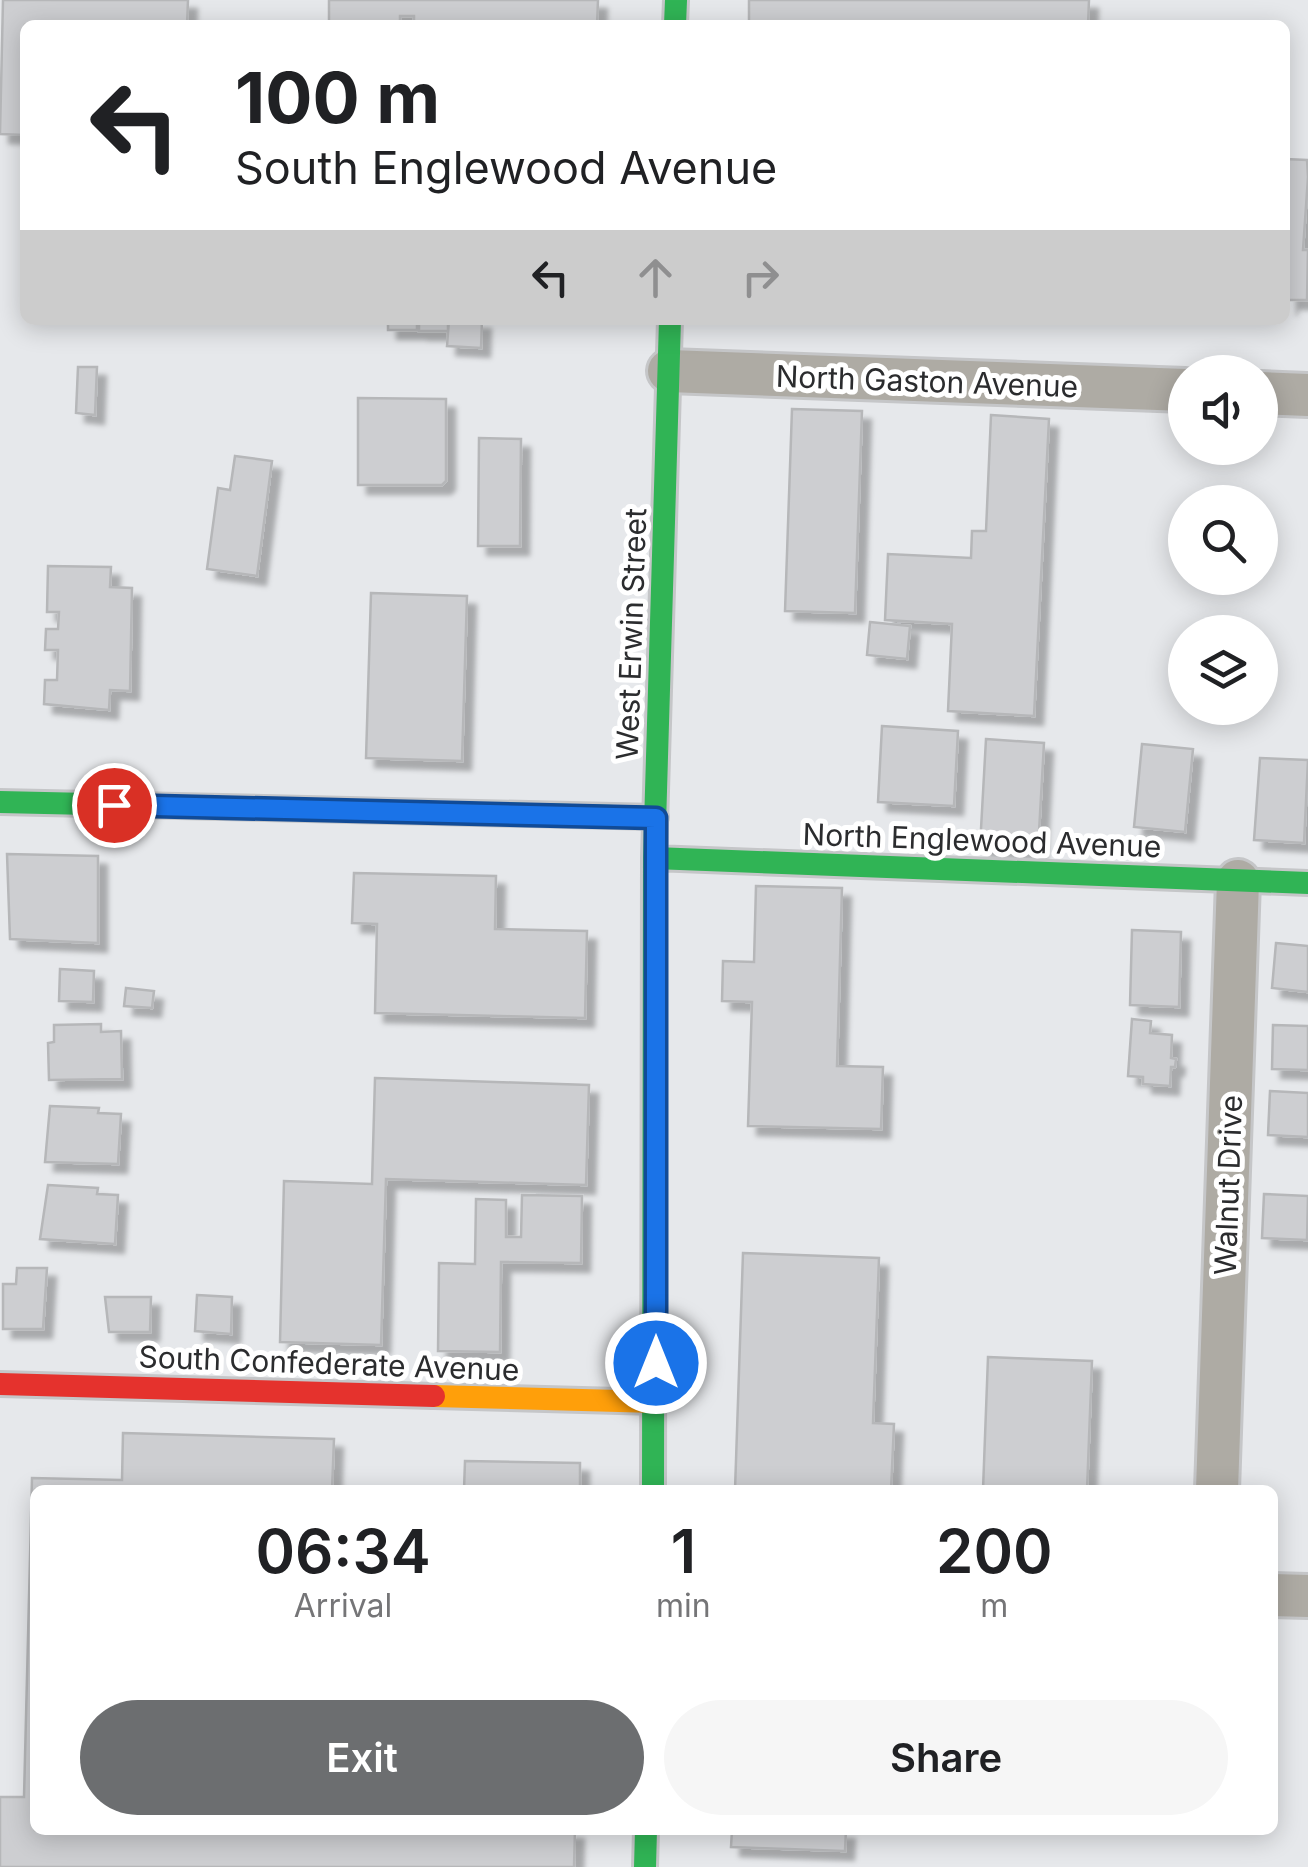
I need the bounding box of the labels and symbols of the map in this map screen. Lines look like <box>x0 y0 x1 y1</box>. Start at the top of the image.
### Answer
street label: North Gaston Avenue <box>775 358 1079 404</box>
street label: West Erwin Street <box>609 507 653 760</box>
pin <box>72 763 157 848</box>
street label: North Englewood Avenue <box>802 816 1162 864</box>
street label: Walnut Drive <box>1207 1094 1249 1276</box>
position arrow <box>604 1311 708 1415</box>
street label: South Confederate Avenue <box>138 1338 520 1388</box>

